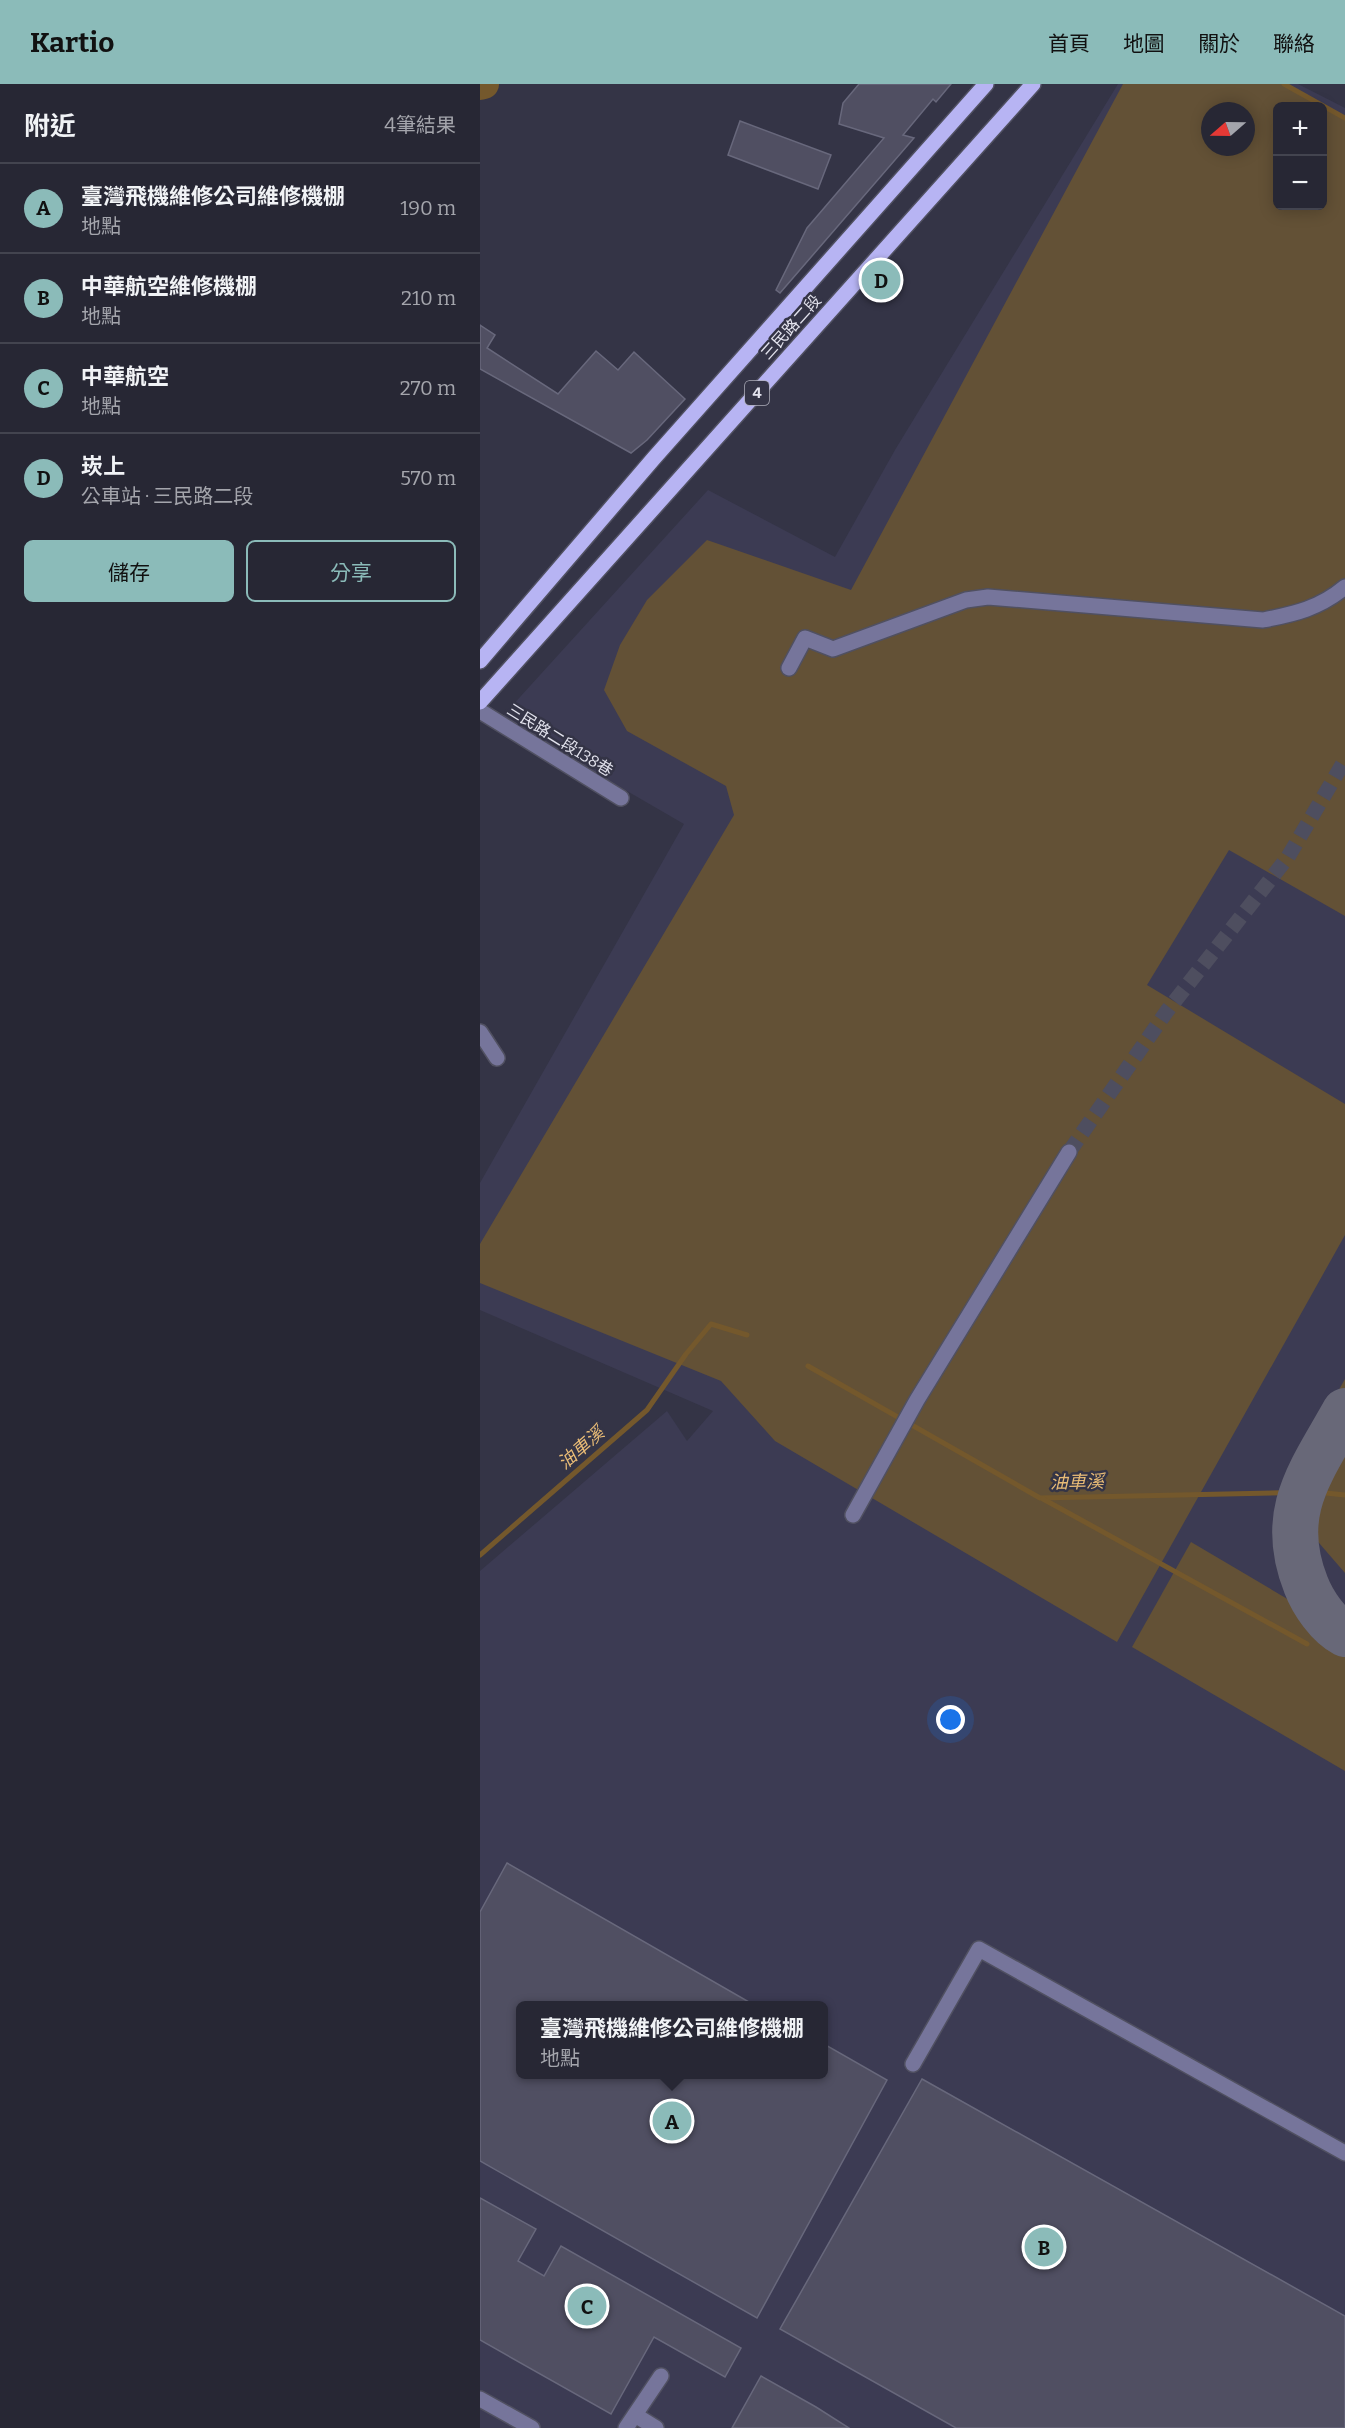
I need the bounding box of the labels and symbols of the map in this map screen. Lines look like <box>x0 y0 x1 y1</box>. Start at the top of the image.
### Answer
north arrow <box>1201 102 1255 156</box>
pin: D <box>862 258 900 302</box>
street label: 三民路二段 <box>757 291 825 363</box>
road number: 4 <box>745 381 769 405</box>
street label: 三民路二段138巷 <box>504 700 616 780</box>
water label: 油車溪 <box>553 1420 611 1474</box>
water label: 油車溪 <box>1050 1470 1107 1493</box>
your location <box>936 1705 965 1734</box>
pin: A <box>652 2098 692 2144</box>
pin: B <box>1024 2224 1064 2270</box>
pin: C <box>568 2284 606 2328</box>

